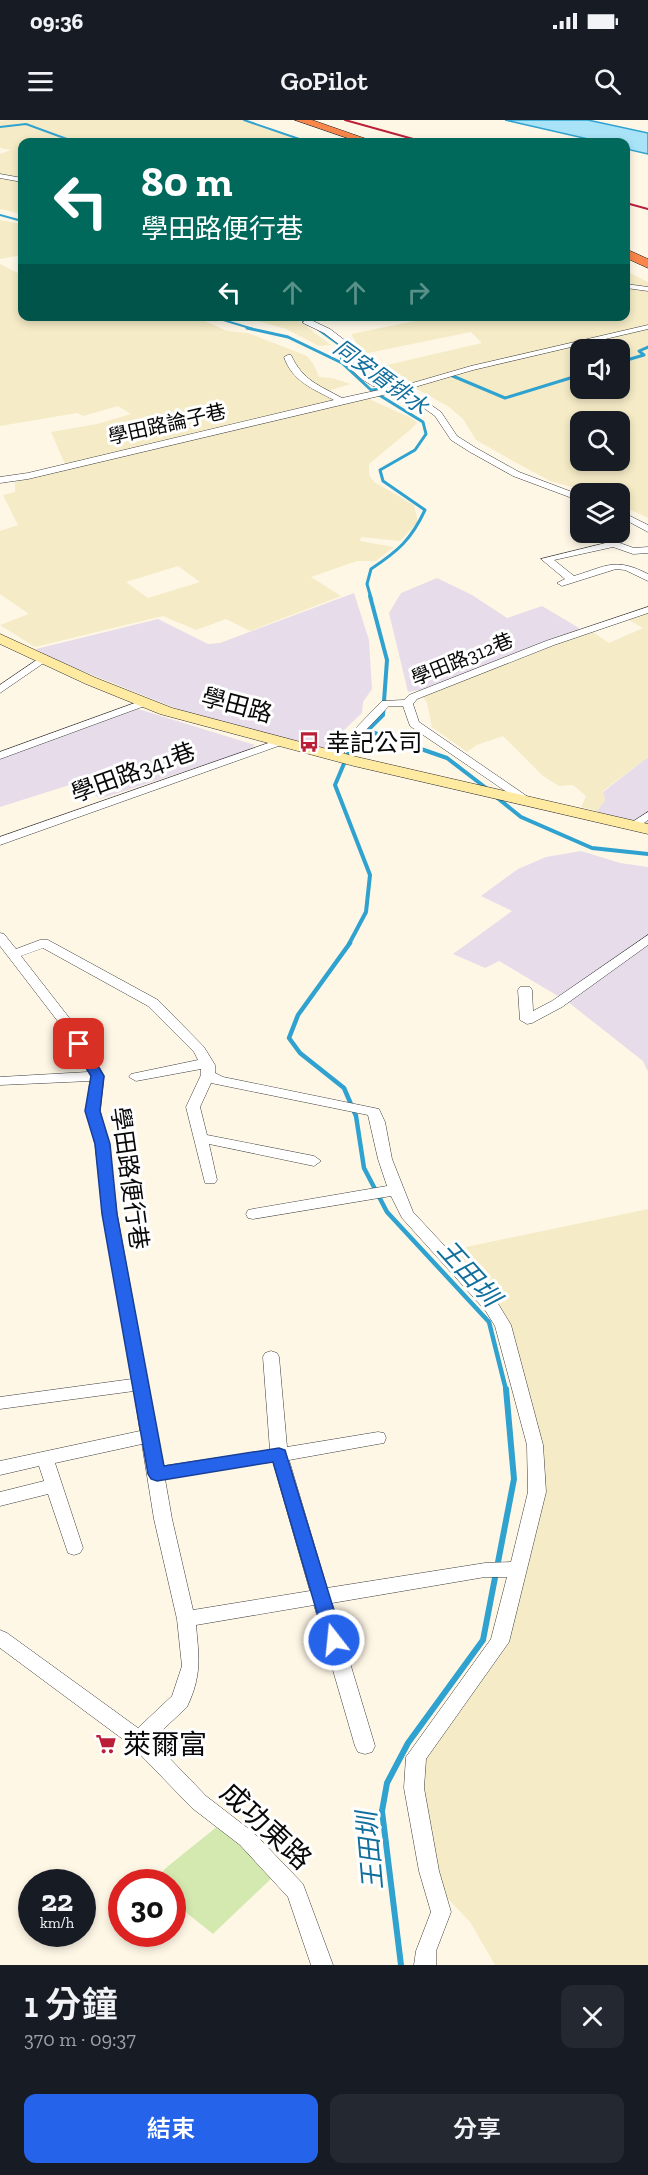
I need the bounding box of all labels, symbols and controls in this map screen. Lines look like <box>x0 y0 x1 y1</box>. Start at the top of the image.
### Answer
text: 09:36 <box>30 8 83 35</box>
icon: menu <box>24 65 57 98</box>
text: GoPilot <box>280 65 368 97</box>
icon: search <box>591 65 624 98</box>
text: 80 m <box>141 156 232 207</box>
icon: left <box>42 162 120 240</box>
text: 學田路便行巷 <box>141 213 303 245</box>
icon: left <box>213 276 246 309</box>
icon: ahead <box>276 276 309 309</box>
icon: ahead <box>339 276 372 309</box>
icon: right <box>402 276 435 309</box>
water label: 同安厝排水 <box>329 334 434 421</box>
map controls <box>570 339 630 543</box>
button: sound <box>570 339 630 399</box>
street label: 學田路論子巷 <box>106 399 228 449</box>
button: search <box>570 411 630 471</box>
button: layers <box>570 483 630 543</box>
street label: 學田路312巷 <box>408 628 516 690</box>
street label: 學田路 <box>198 682 276 728</box>
place label: 幸記公司 <box>326 728 422 757</box>
bus stop icon: 幸記公司 <box>297 730 321 754</box>
street label: 學田路341巷 <box>67 736 199 808</box>
pin <box>53 1018 104 1069</box>
icon: arrive <box>62 1027 95 1060</box>
street label: 學田路便行巷 <box>106 1105 154 1251</box>
water label: 王田圳 <box>431 1233 510 1316</box>
position arrow <box>302 1608 366 1672</box>
place label: 萊爾富 <box>123 1728 207 1761</box>
supermarket icon: 萊爾富 <box>94 1732 118 1756</box>
street label: 成功東路 <box>214 1776 318 1876</box>
water label: 王田圳 <box>350 1807 389 1891</box>
speed limit sign: 30 <box>108 1869 186 1947</box>
text: 22 <box>41 1883 73 1919</box>
text: km/h <box>40 1914 74 1932</box>
text: 1 分鐘 <box>24 1983 118 2026</box>
button: close <box>561 1985 624 2048</box>
text: 370 m · 09:37 <box>24 2027 136 2051</box>
button: 結束 <box>24 2094 318 2163</box>
button: 分享 <box>330 2094 624 2163</box>

